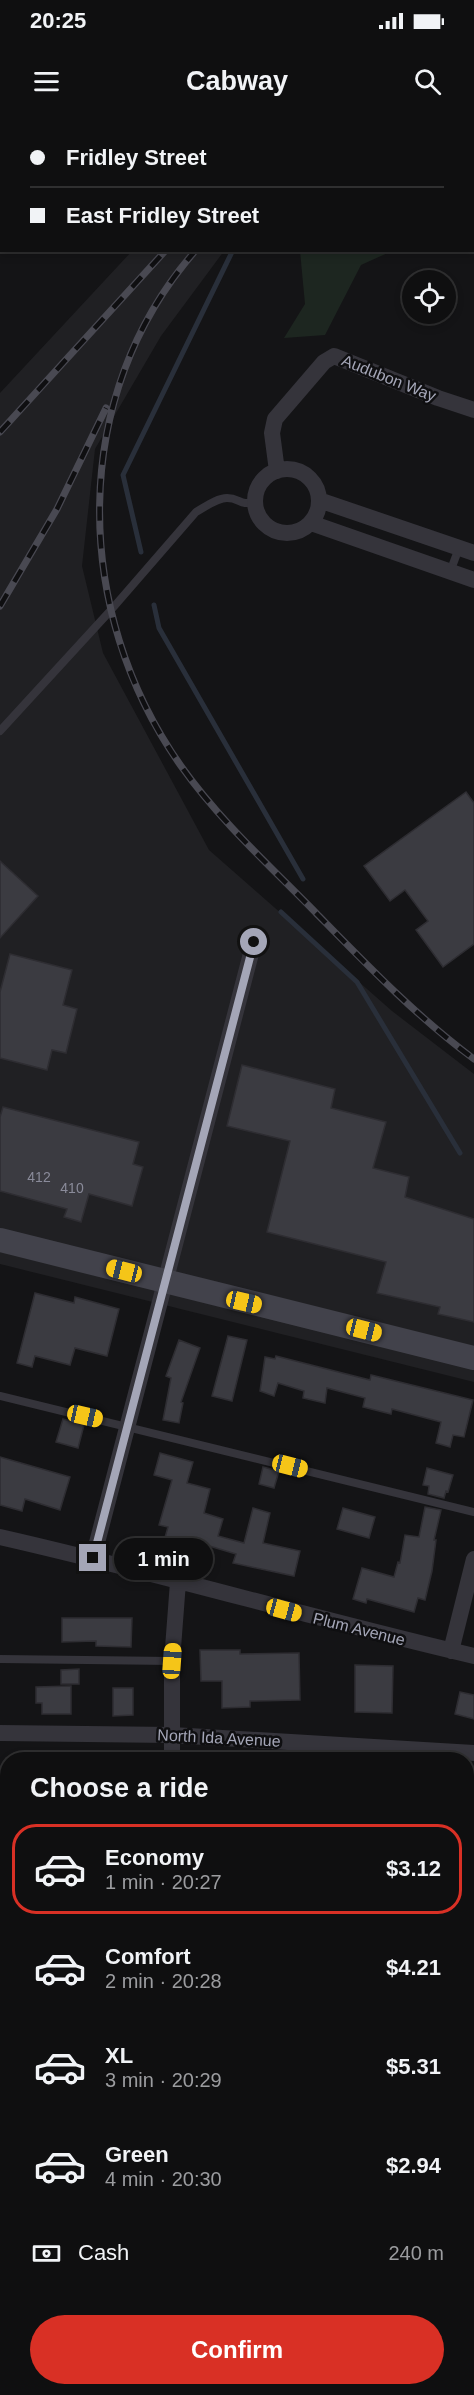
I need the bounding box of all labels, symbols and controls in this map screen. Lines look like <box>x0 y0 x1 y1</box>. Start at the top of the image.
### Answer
text: 20:25 <box>30 8 86 33</box>
icon: menu <box>30 65 63 98</box>
icon: search <box>411 65 444 98</box>
text: Cabway <box>186 66 288 96</box>
text: Fridley Street <box>66 145 207 170</box>
text: East Fridley Street <box>66 203 259 228</box>
map controls <box>402 270 456 324</box>
button: locate <box>402 270 456 324</box>
street label: Audubon Way <box>339 351 439 405</box>
route start <box>240 928 267 955</box>
house number: 412 <box>27 1169 51 1185</box>
house number: 410 <box>60 1180 84 1196</box>
car <box>104 1258 144 1284</box>
car <box>224 1289 264 1315</box>
car <box>344 1317 384 1343</box>
car <box>65 1403 105 1429</box>
car <box>270 1453 310 1479</box>
callout: 1 min <box>114 1537 213 1579</box>
route end <box>79 1544 106 1571</box>
text: 1 min <box>137 1548 190 1570</box>
car <box>264 1597 304 1623</box>
street label: Plum Avenue <box>311 1609 407 1649</box>
car <box>162 1642 182 1680</box>
street label: North Ida Avenue <box>157 1726 281 1750</box>
text: Choose a ride <box>30 1773 209 1803</box>
icon: car <box>33 1842 87 1896</box>
text: Economy <box>105 1845 204 1870</box>
text: $3.12 <box>386 1856 441 1881</box>
text: 1 min · 20:27 <box>105 1871 222 1893</box>
icon: car <box>33 1941 87 1995</box>
text: Comfort <box>105 1944 191 1969</box>
text: $4.21 <box>386 1955 441 1980</box>
text: 2 min · 20:28 <box>105 1970 222 1992</box>
icon: car <box>33 2040 87 2094</box>
text: XL <box>105 2043 133 2068</box>
text: $5.31 <box>386 2054 441 2079</box>
text: 3 min · 20:29 <box>105 2069 222 2091</box>
icon: car <box>33 2139 87 2193</box>
text: Green <box>105 2142 169 2167</box>
text: $2.94 <box>386 2153 441 2178</box>
text: 4 min · 20:30 <box>105 2168 222 2190</box>
icon: cash <box>30 2237 63 2270</box>
text: Cash <box>78 2240 129 2265</box>
text: 240 m <box>388 2242 444 2264</box>
button: Confirm <box>30 2315 444 2384</box>

